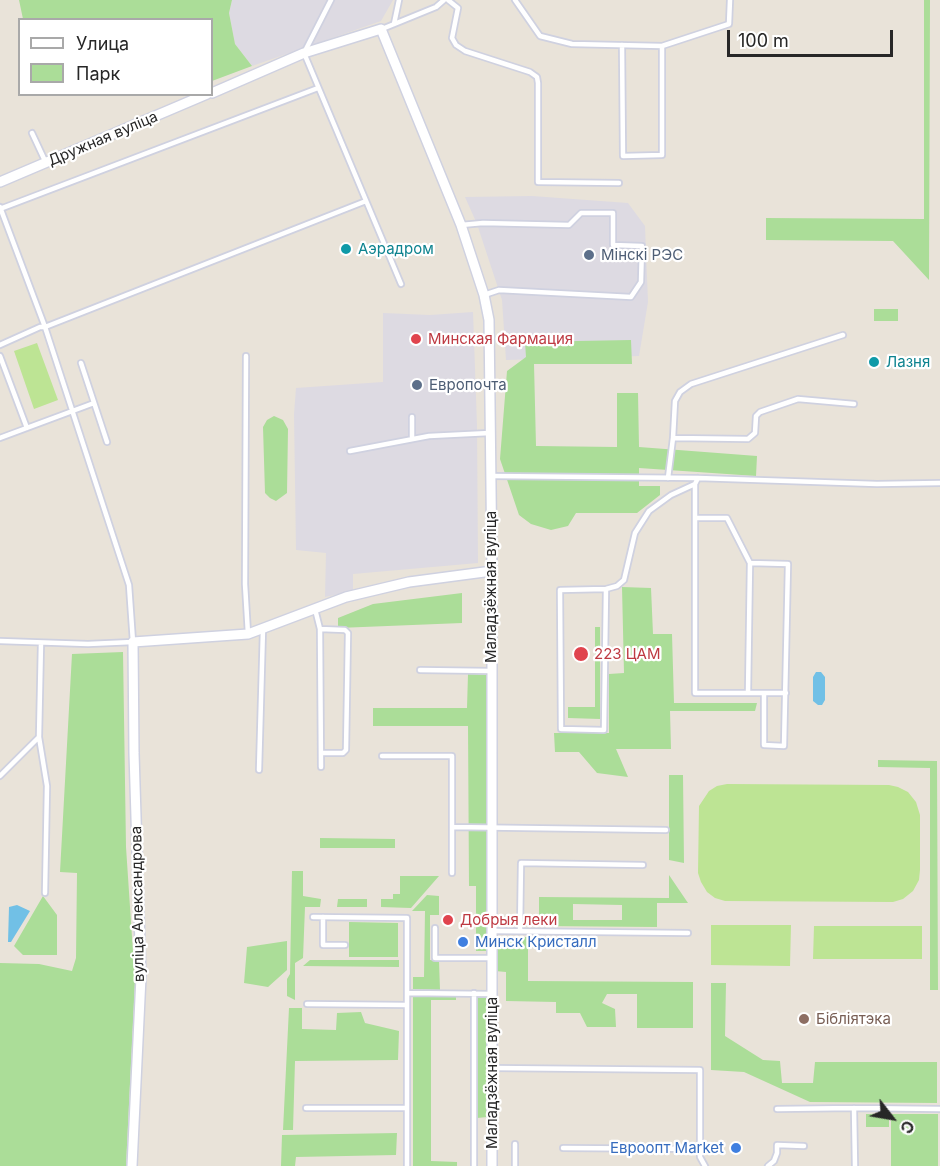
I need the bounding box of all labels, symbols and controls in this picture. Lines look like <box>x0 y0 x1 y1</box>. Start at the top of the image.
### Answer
legend <box>18 18 213 96</box>
scale bar <box>730 18 896 56</box>
text: 100 m <box>738 30 789 51</box>
text: Улица <box>76 33 129 54</box>
text: Парк <box>76 63 120 84</box>
street label: Дружная вуліца <box>45 108 161 170</box>
place label: Аэрадром <box>358 240 434 258</box>
marker: Аэрадром <box>339 242 353 256</box>
place label: Мінскі РЭС <box>601 246 683 264</box>
marker: Мінскі РЭС <box>582 248 596 262</box>
place label: Минская Фармация <box>428 330 573 348</box>
marker: Минская Фармация <box>409 332 423 346</box>
place label: Лазня <box>886 353 930 371</box>
marker: Лазня <box>867 355 881 369</box>
place label: Европочта <box>429 376 507 394</box>
marker: Европочта <box>410 378 424 392</box>
street label: Маладзёжная вуліца <box>482 511 500 663</box>
marker: 223 ЦAM <box>572 645 590 663</box>
place label: 223 ЦAM <box>594 645 660 663</box>
street label: вуліца Александрова <box>128 826 148 982</box>
place label: Добрыя леки <box>460 911 557 929</box>
marker: Добрыя леки <box>441 913 455 927</box>
place label: Минск Кристалл <box>475 933 597 951</box>
marker: Минск Кристалл <box>456 935 470 949</box>
street label: Маладзёжная вуліца <box>483 997 501 1149</box>
place label: Бібліятэка <box>816 1010 891 1028</box>
marker: Бібліятэка <box>797 1012 811 1026</box>
north arrow <box>862 1088 922 1148</box>
text: С <box>896 1117 919 1137</box>
place label: Евроопт Market <box>610 1139 724 1157</box>
marker: Евроопт Market <box>729 1141 743 1155</box>

